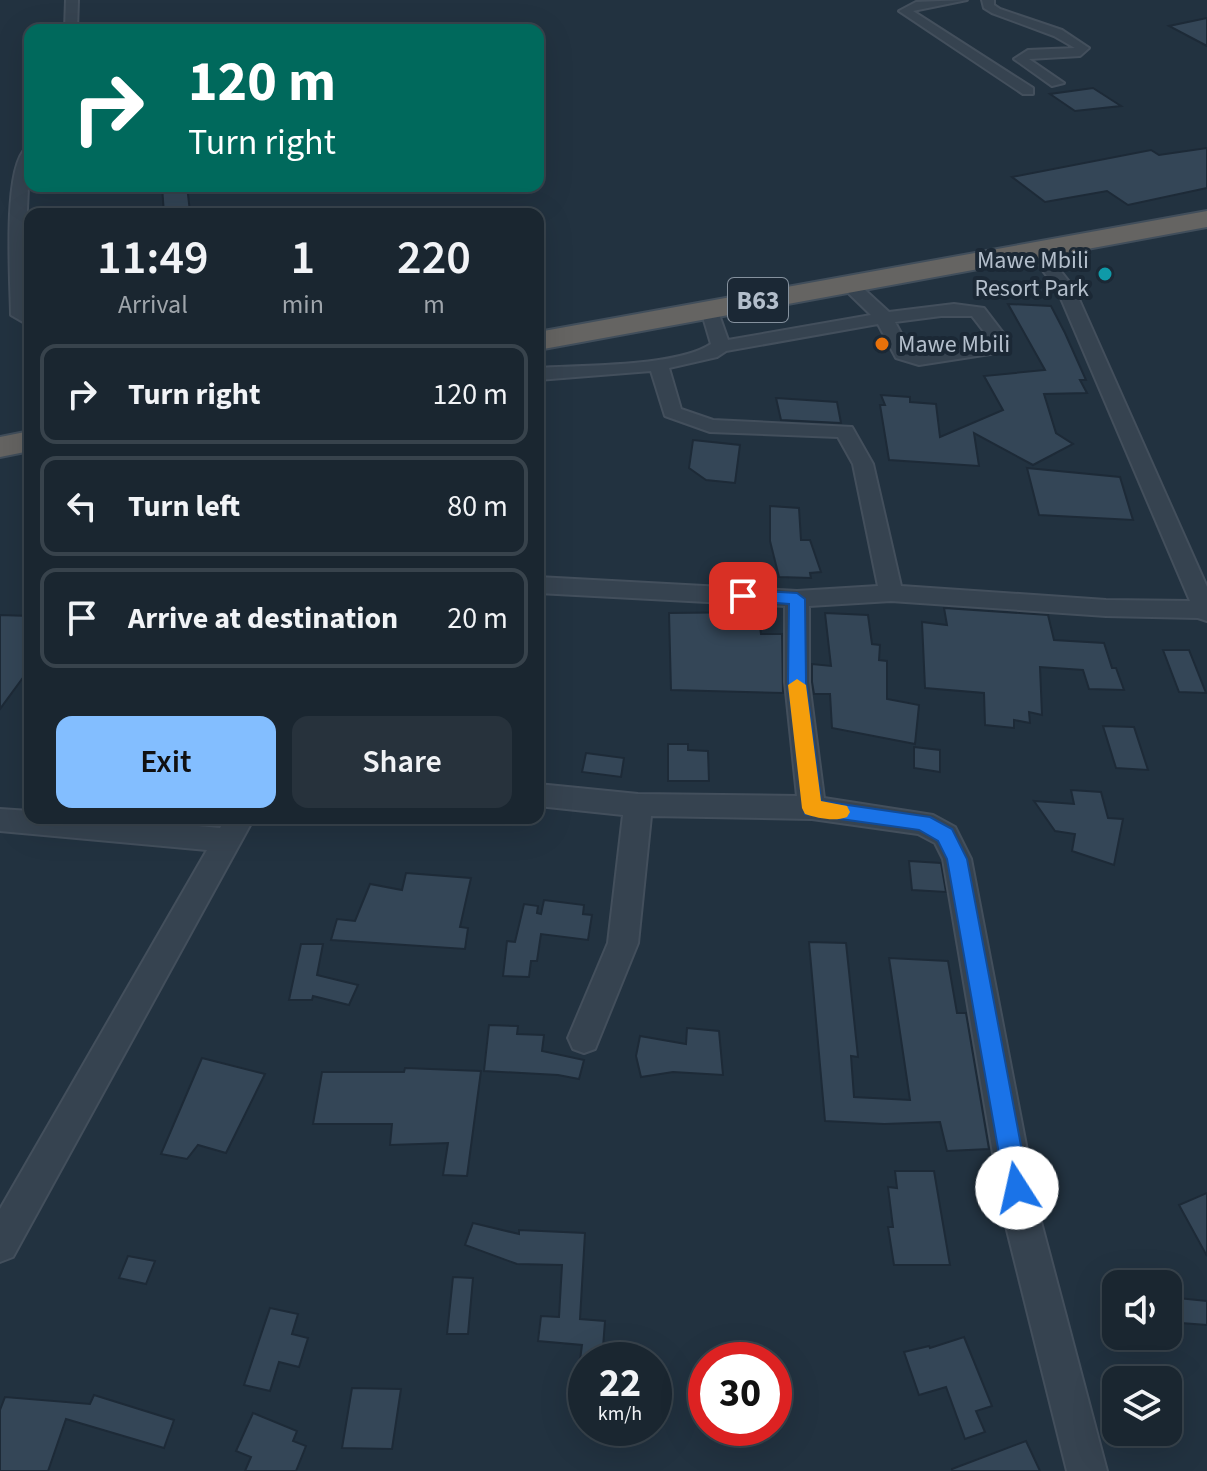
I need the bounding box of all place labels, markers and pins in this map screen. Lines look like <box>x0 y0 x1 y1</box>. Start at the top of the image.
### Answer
place label: Mawe Mbili Resort Park <box>975 243 1089 306</box>
marker: Mawe Mbili Resort Park <box>1096 265 1114 283</box>
place label: Mawe Mbili <box>898 327 1010 362</box>
marker: Mawe Mbili <box>873 335 891 353</box>
pin <box>709 562 777 630</box>

